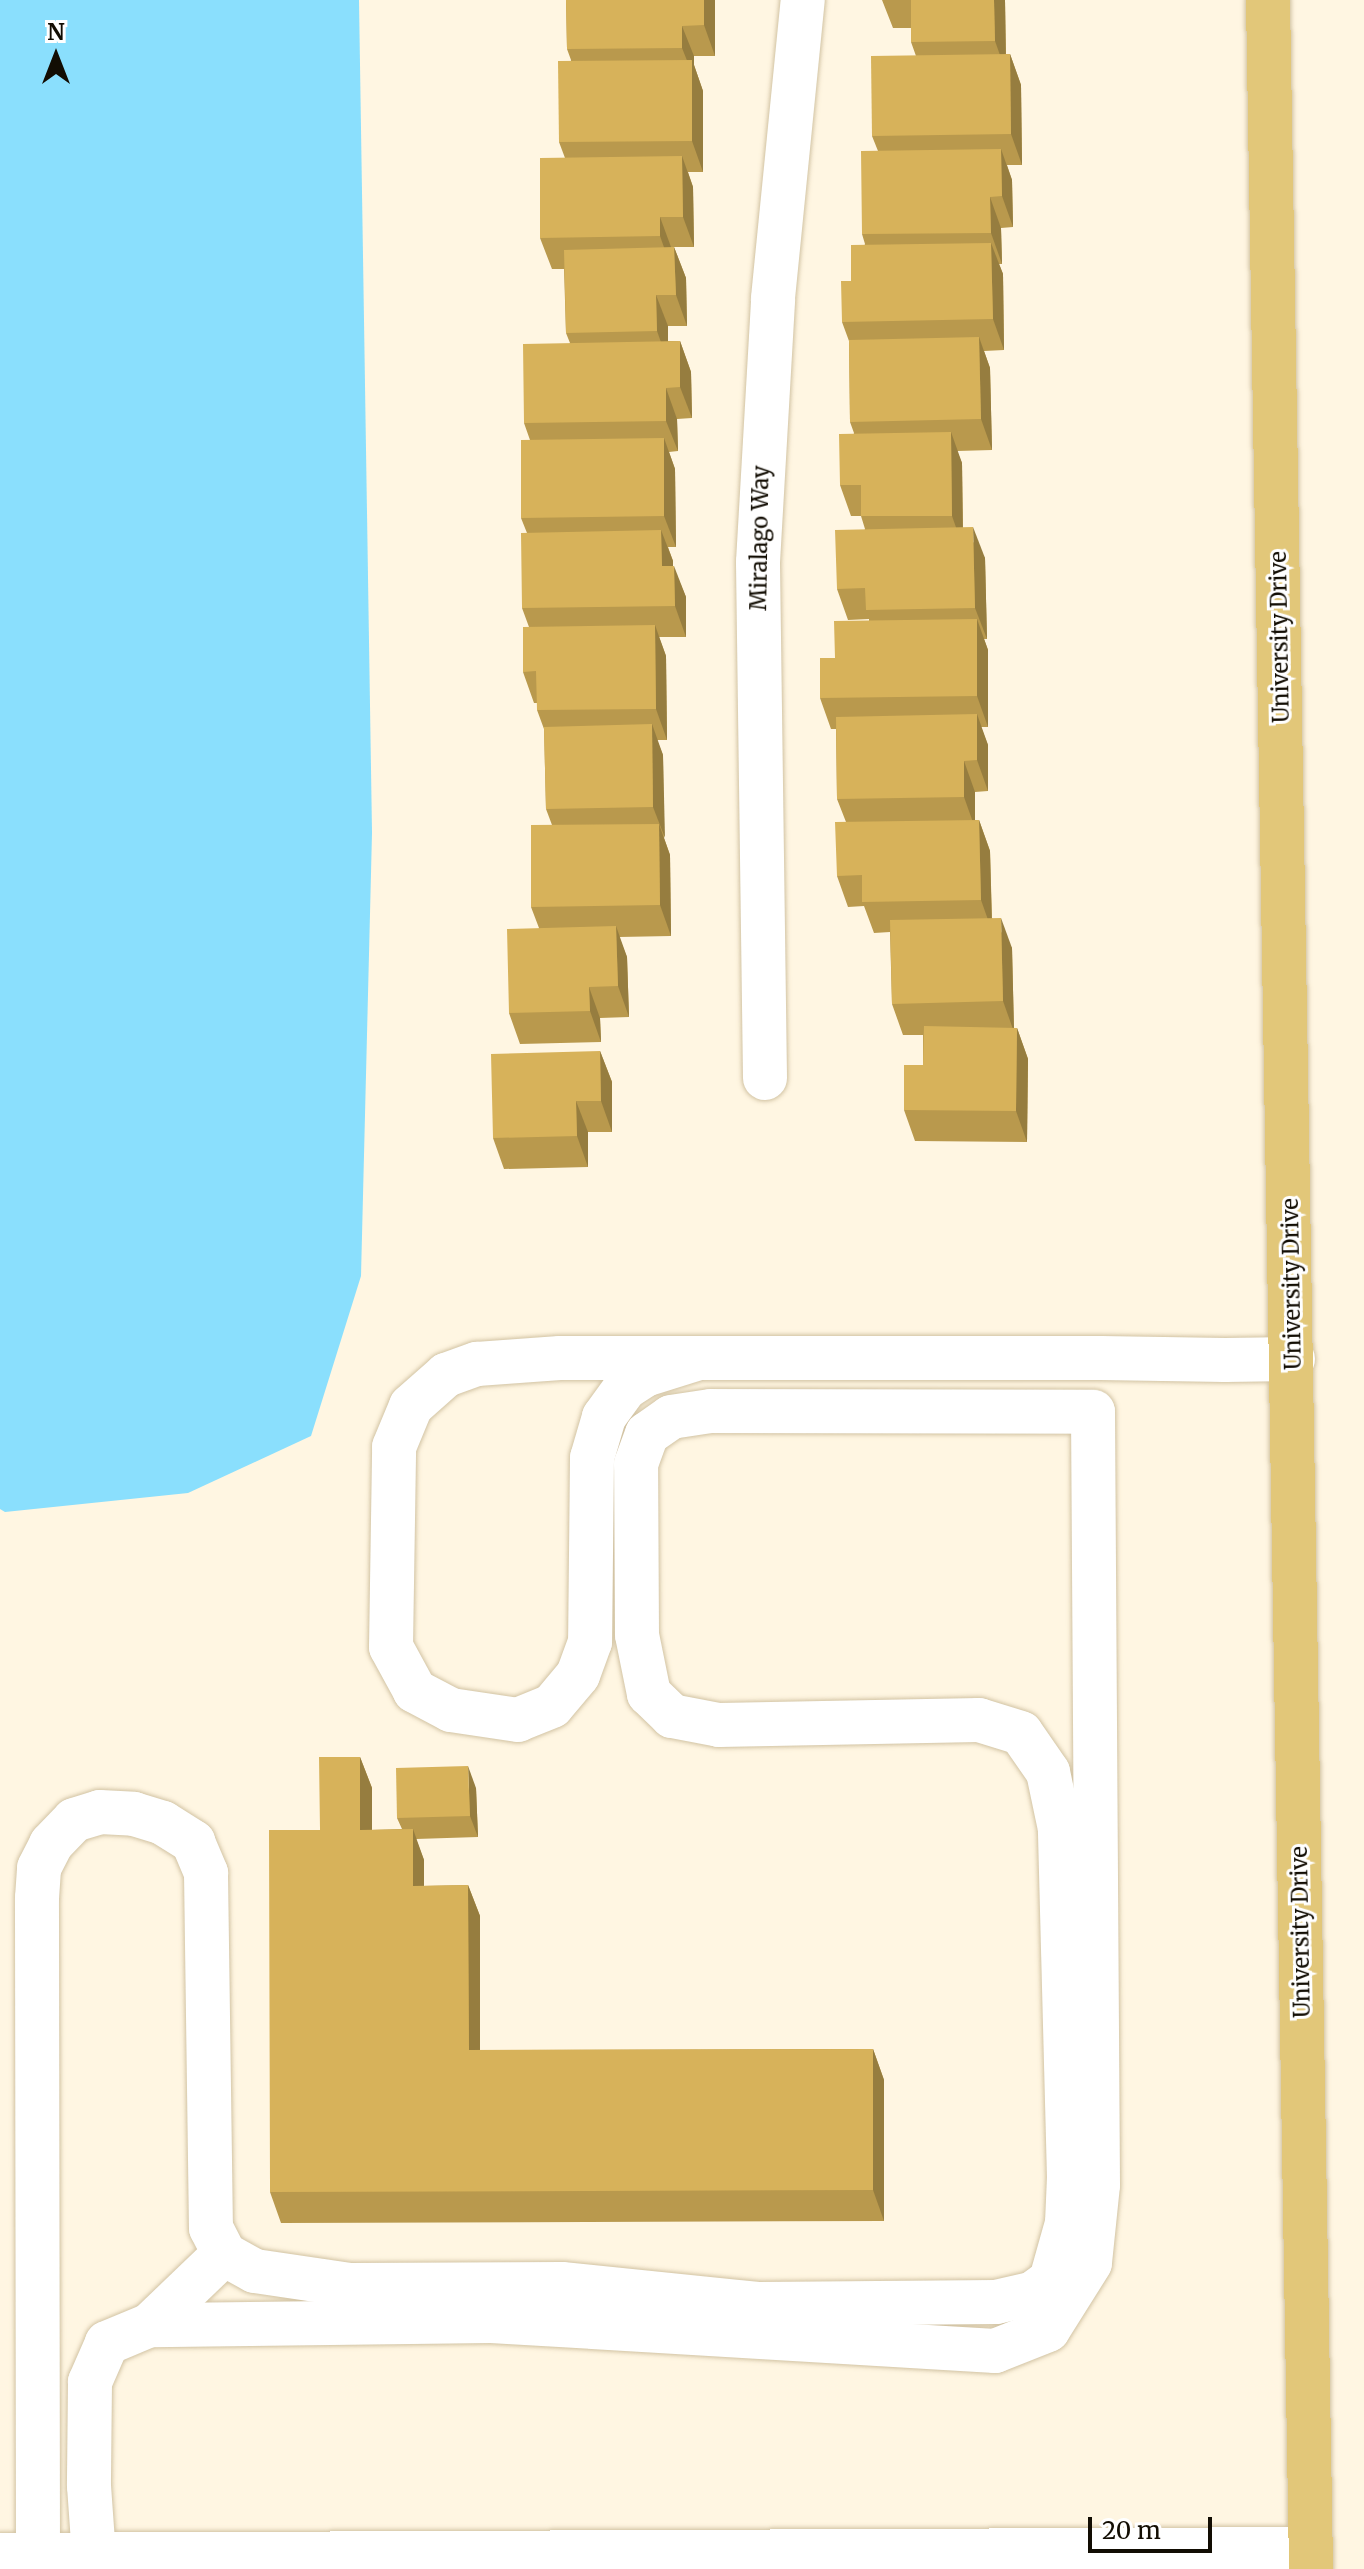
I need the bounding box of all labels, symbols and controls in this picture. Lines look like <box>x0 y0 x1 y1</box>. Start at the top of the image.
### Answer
north arrow <box>16 16 96 96</box>
text: N <box>47 18 65 46</box>
street label: Miralago Way <box>746 465 774 611</box>
street label: University Drive <box>1265 551 1295 723</box>
street label: University Drive <box>1277 1198 1307 1370</box>
street label: University Drive <box>1286 1846 1316 2018</box>
scale bar <box>1092 2501 1216 2551</box>
text: 20 m <box>1102 2515 1161 2546</box>

